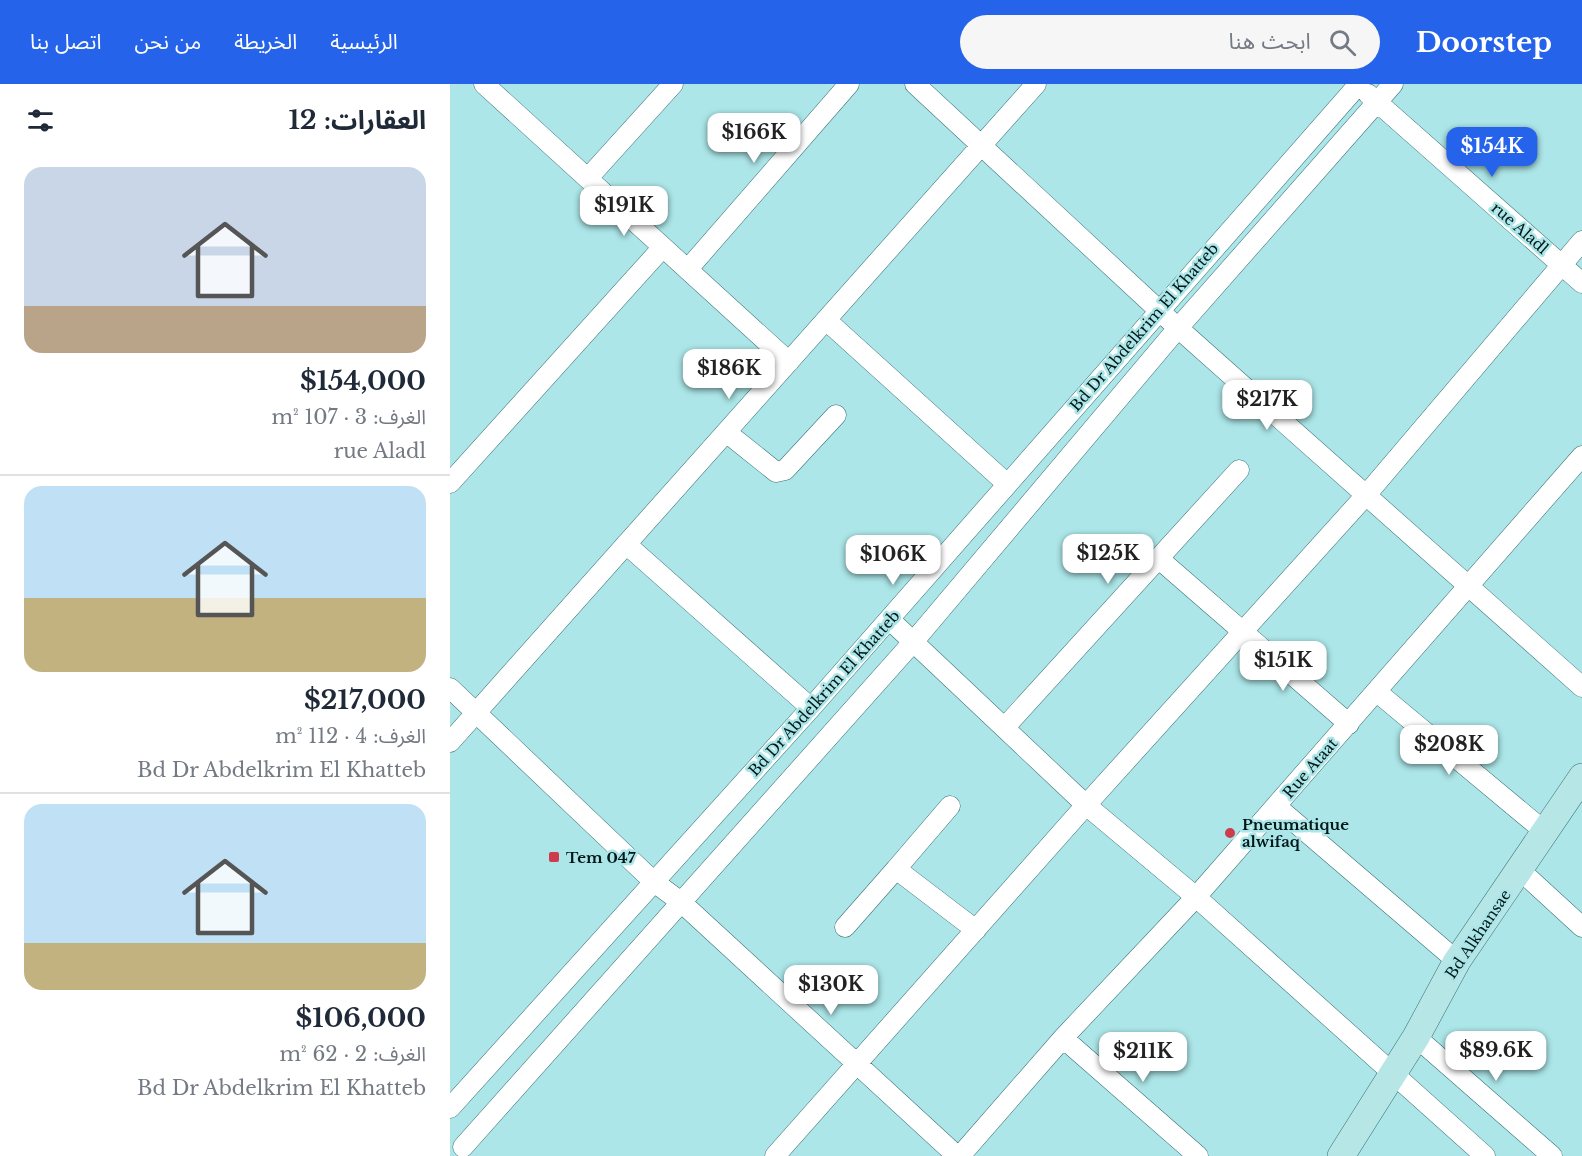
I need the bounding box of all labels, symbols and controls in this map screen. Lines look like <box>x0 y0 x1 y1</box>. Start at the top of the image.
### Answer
search box <box>960 15 1380 69</box>
text: Doorstep <box>1416 25 1552 60</box>
icon: search <box>1326 26 1359 59</box>
text: ابحث هنا <box>1229 28 1311 55</box>
text: اتصل بنا <box>30 29 102 55</box>
text: من نحن <box>135 29 201 55</box>
text: الخريطة <box>234 29 297 55</box>
text: الرئيسية <box>330 29 398 55</box>
icon: filters <box>24 104 57 137</box>
text: العقارات: 12 <box>289 104 426 136</box>
pin: $166K <box>712 113 796 164</box>
text: $166K <box>722 120 787 144</box>
pin: $154K <box>1450 127 1534 178</box>
text: $154K <box>1460 134 1524 158</box>
pin: $191K <box>582 186 666 237</box>
text: $191K <box>594 193 654 217</box>
street label: rue Aladl <box>1488 198 1552 258</box>
icon: home <box>171 206 279 314</box>
street label: Bd Dr Abdelkrim El Khatteb <box>1066 239 1222 415</box>
pin: $186K <box>687 349 771 400</box>
text: $186K <box>697 356 761 380</box>
text: $154,000 <box>300 365 426 397</box>
pin: $217K <box>1225 380 1309 431</box>
text: $217K <box>1236 387 1298 411</box>
text: الغرف: 3 · 107 m² <box>272 405 426 429</box>
text: rue Aladl <box>334 439 426 463</box>
icon: home <box>171 525 279 633</box>
pin: $125K <box>1066 534 1150 585</box>
pin: $106K <box>851 535 935 586</box>
text: $125K <box>1077 541 1139 565</box>
text: $106K <box>860 542 926 566</box>
street label: Bd Dr Abdelkrim El Khatteb <box>744 606 904 780</box>
pin: $151K <box>1241 641 1325 692</box>
text: $151K <box>1254 648 1312 672</box>
text: $217,000 <box>304 684 426 716</box>
text: الغرف: 4 · 112 m² <box>275 724 426 748</box>
pin: $208K <box>1407 725 1491 776</box>
text: $208K <box>1414 732 1484 756</box>
street label: Rue Ataat <box>1279 734 1342 802</box>
text: Bd Dr Abdelkrim El Khatteb <box>137 758 426 782</box>
place label: Pneumatique alwifaq <box>1242 815 1349 851</box>
marker: Pneumatique alwifaq <box>1223 826 1237 840</box>
icon: home <box>171 843 279 951</box>
place label: Tem 047 <box>566 848 636 867</box>
marker: Tem 047 <box>547 850 561 864</box>
street label: Bd Alkhansae <box>1441 886 1515 982</box>
pin: $130K <box>789 965 873 1016</box>
text: $130K <box>798 972 864 996</box>
text: $106,000 <box>296 1002 426 1034</box>
pin: $89.6K <box>1447 1031 1545 1082</box>
pin: $211K <box>1101 1032 1185 1083</box>
text: $89.6K <box>1459 1038 1533 1062</box>
text: $211K <box>1113 1039 1173 1063</box>
text: الغرف: 2 · 62 m² <box>280 1042 426 1066</box>
text: Bd Dr Abdelkrim El Khatteb <box>137 1076 426 1100</box>

